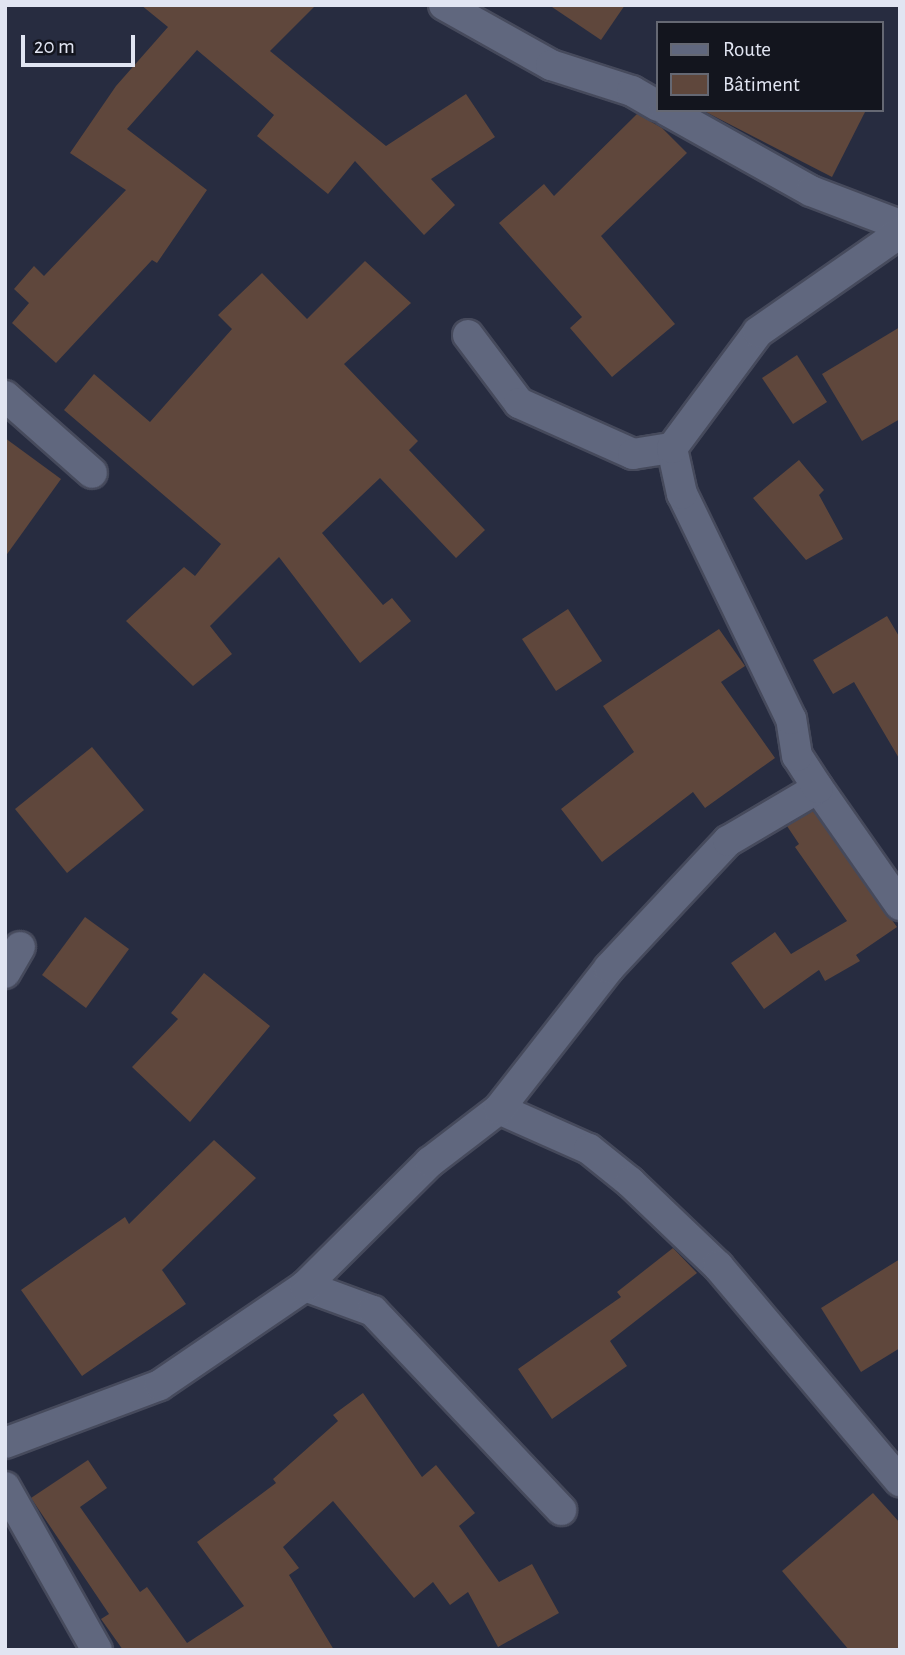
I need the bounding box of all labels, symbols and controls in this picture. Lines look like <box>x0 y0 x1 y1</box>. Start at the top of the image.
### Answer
scale bar <box>24 21 138 65</box>
legend <box>656 21 884 112</box>
text: 20 m <box>34 36 75 57</box>
text: Route <box>723 39 771 60</box>
text: Bâtiment <box>723 74 800 95</box>

